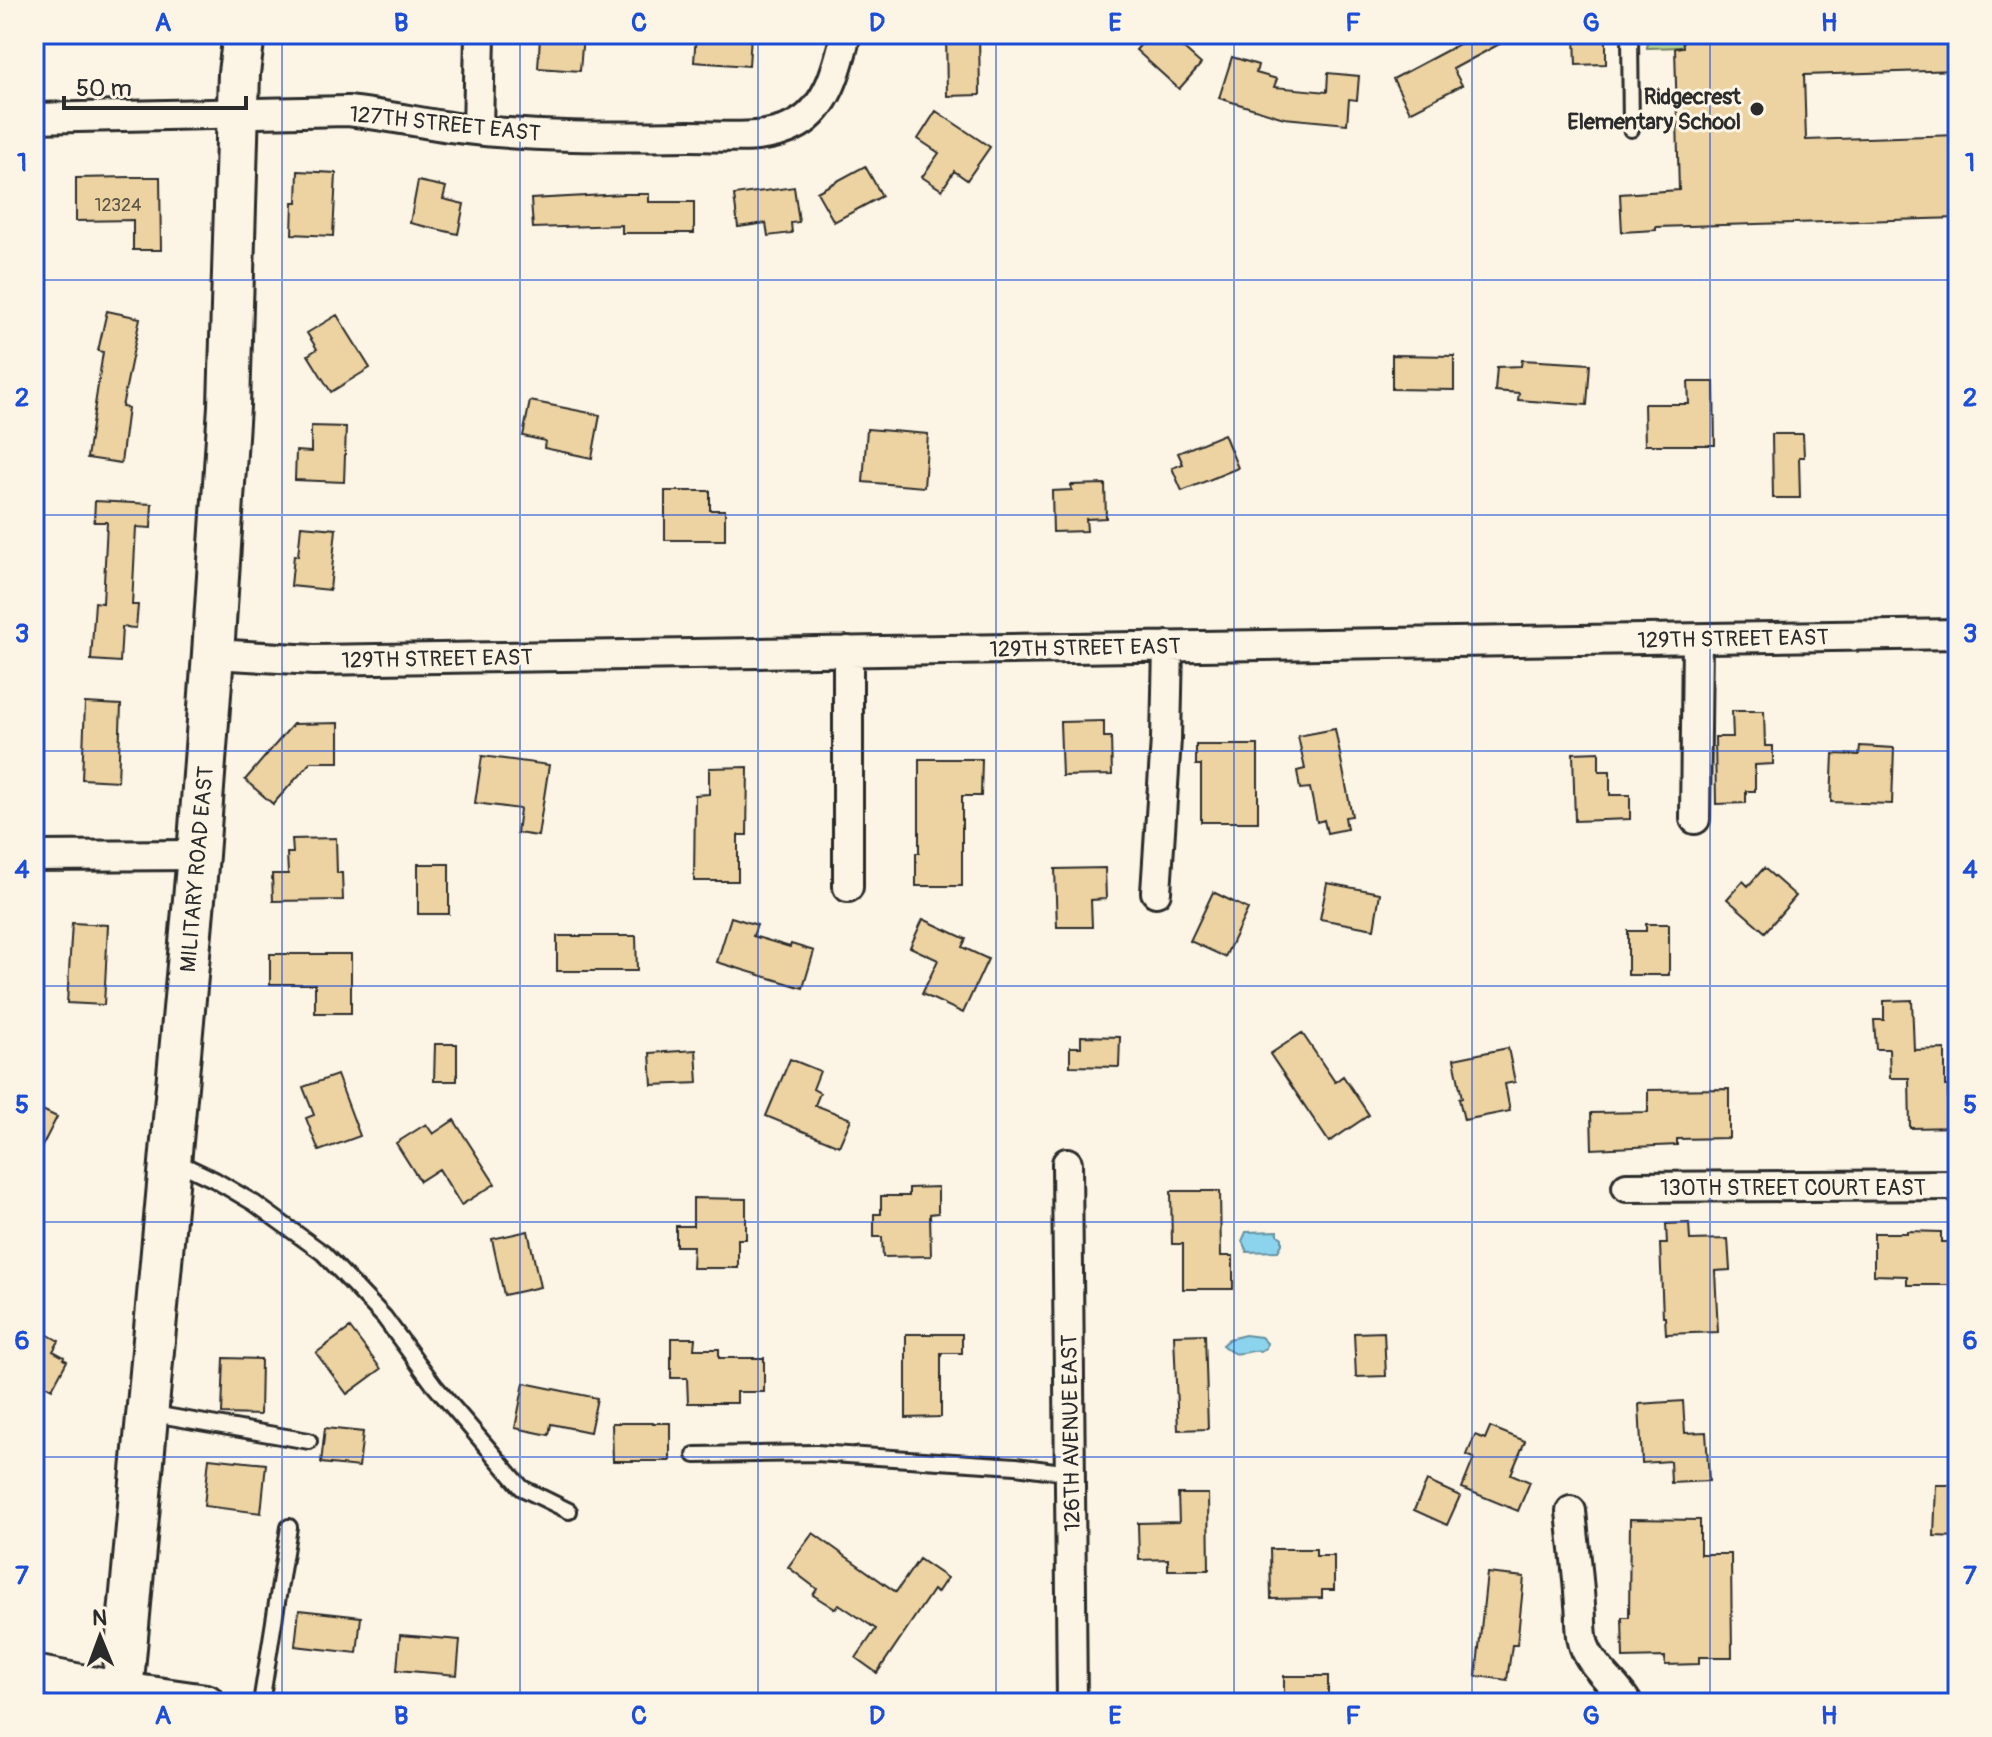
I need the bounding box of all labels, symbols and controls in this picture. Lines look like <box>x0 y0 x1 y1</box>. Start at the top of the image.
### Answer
text: A <box>155 7 172 39</box>
text: B <box>394 7 408 39</box>
text: C <box>631 7 647 39</box>
text: D <box>869 7 885 39</box>
text: E <box>1108 7 1122 39</box>
text: F <box>1345 7 1361 39</box>
text: G <box>1582 7 1600 39</box>
text: H <box>1821 7 1837 39</box>
scale bar <box>64 60 246 110</box>
text: 50 m <box>76 74 132 103</box>
place label: Ridgecrest Elementary School <box>1567 83 1742 136</box>
street label: 127TH STREET EAST <box>348 100 542 148</box>
marker: Ridgecrest Elementary School <box>1748 100 1766 118</box>
text: 1 <box>17 147 27 179</box>
text: 1 <box>1965 147 1975 179</box>
house number: 12324 <box>94 194 142 217</box>
text: 2 <box>15 382 29 414</box>
text: 2 <box>1963 382 1977 414</box>
text: 3 <box>15 618 29 650</box>
text: 3 <box>1963 618 1977 650</box>
street label: 129TH STREET EAST <box>1637 623 1829 655</box>
street label: 129TH STREET EAST <box>989 632 1181 664</box>
street label: 129TH STREET EAST <box>341 643 533 675</box>
street label: MILITARY ROAD EAST <box>174 765 220 973</box>
text: 4 <box>14 854 30 886</box>
text: 4 <box>1962 854 1978 886</box>
text: 5 <box>15 1089 29 1121</box>
text: 5 <box>1963 1089 1977 1121</box>
street label: 130TH STREET COURT EAST <box>1660 1174 1926 1202</box>
text: 6 <box>14 1325 30 1357</box>
text: 6 <box>1962 1325 1978 1357</box>
street label: 126TH AVENUE EAST <box>1055 1334 1087 1532</box>
text: 7 <box>15 1560 29 1592</box>
text: 7 <box>1963 1560 1977 1592</box>
north arrow <box>60 1597 140 1677</box>
text: N <box>92 1604 107 1632</box>
text: A <box>155 1700 172 1732</box>
text: B <box>394 1700 408 1732</box>
text: C <box>631 1700 647 1732</box>
text: D <box>869 1700 885 1732</box>
text: E <box>1108 1700 1122 1732</box>
text: F <box>1345 1700 1361 1732</box>
text: G <box>1582 1700 1600 1732</box>
text: H <box>1821 1700 1837 1732</box>

